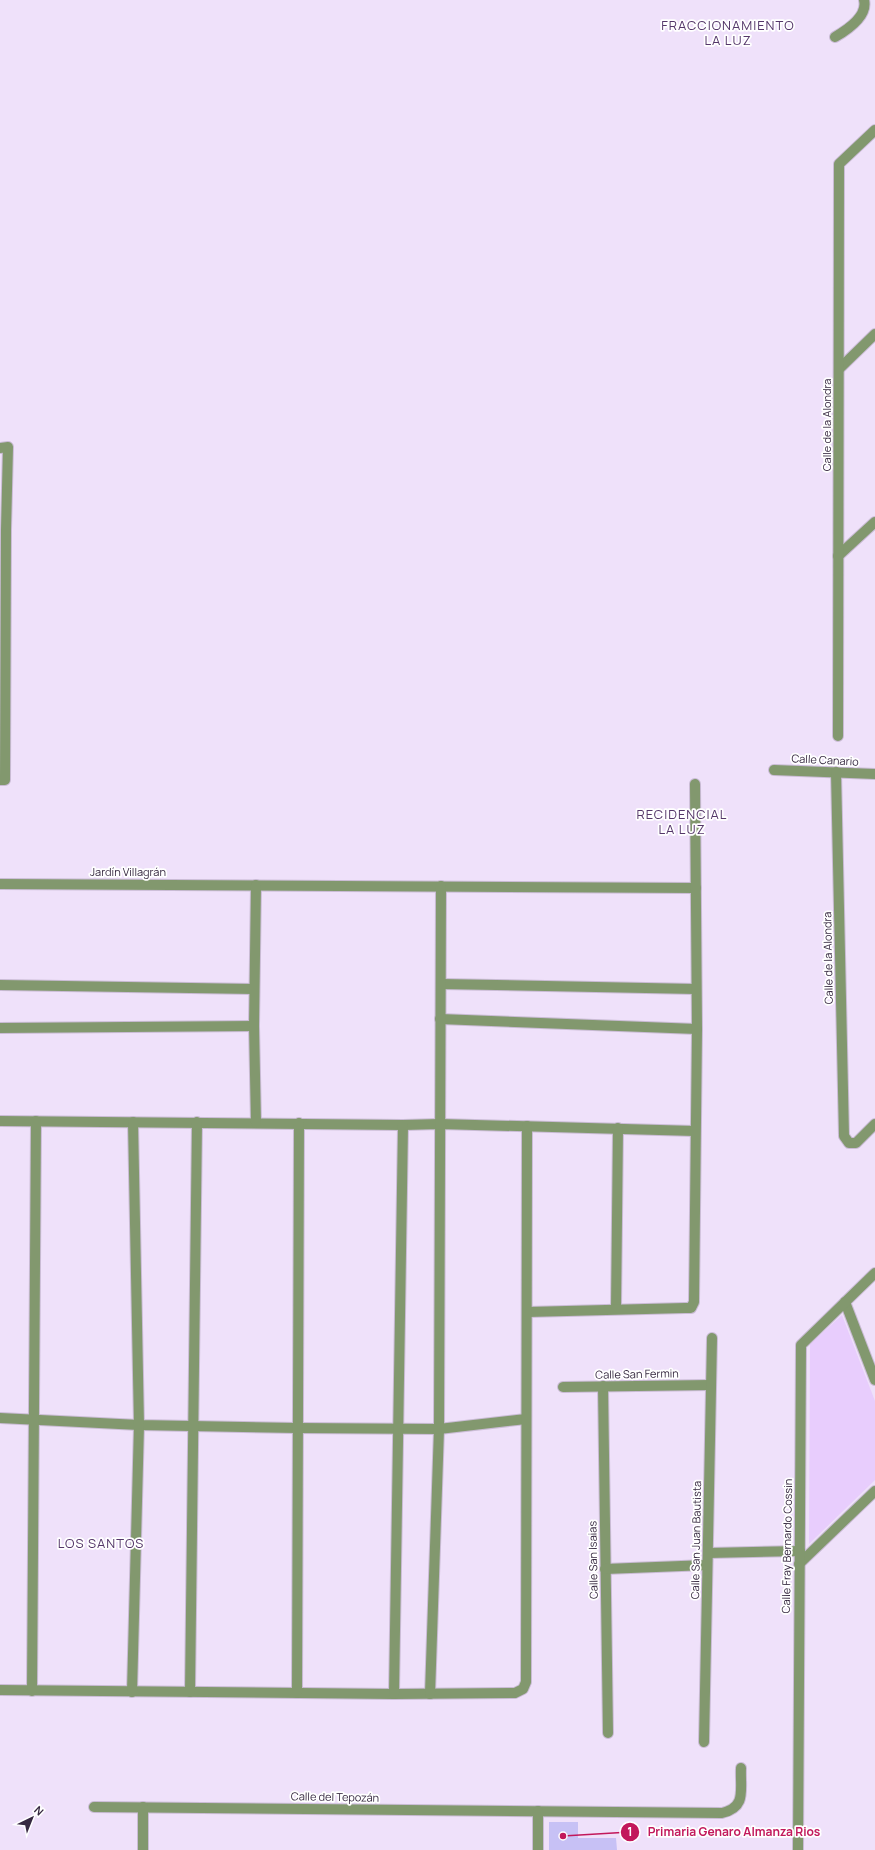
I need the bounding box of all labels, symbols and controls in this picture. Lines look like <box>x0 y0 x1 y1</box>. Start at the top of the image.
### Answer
district label: FRACCIONAMIENTO LA LUZ <box>661 16 795 49</box>
street label: Calle de la Alondra <box>819 379 834 471</box>
street label: Calle Canario <box>791 750 860 769</box>
district label: RECIDENCIAL LA LUZ <box>637 805 727 838</box>
street label: Jardín Villagrán <box>90 864 166 879</box>
street label: Calle de la Alondra <box>819 912 836 1004</box>
street label: Calle San Fermin <box>595 1365 679 1382</box>
street label: Calle Fray Bernardo Cossin <box>778 1479 795 1613</box>
street label: Calle San Juan Bautista <box>687 1481 704 1599</box>
street label: Calle San Isaias <box>584 1521 601 1599</box>
district label: LOS SANTOS <box>58 1534 144 1552</box>
street label: Calle del Tepozán <box>291 1788 379 1805</box>
north arrow <box>12 1798 52 1838</box>
text: N <box>31 1802 47 1819</box>
callout: Primaria Genaro Almanza Rios <box>620 1820 828 1844</box>
text: 1 <box>627 1823 633 1840</box>
text: Primaria Genaro Almanza Rios <box>648 1823 821 1840</box>

